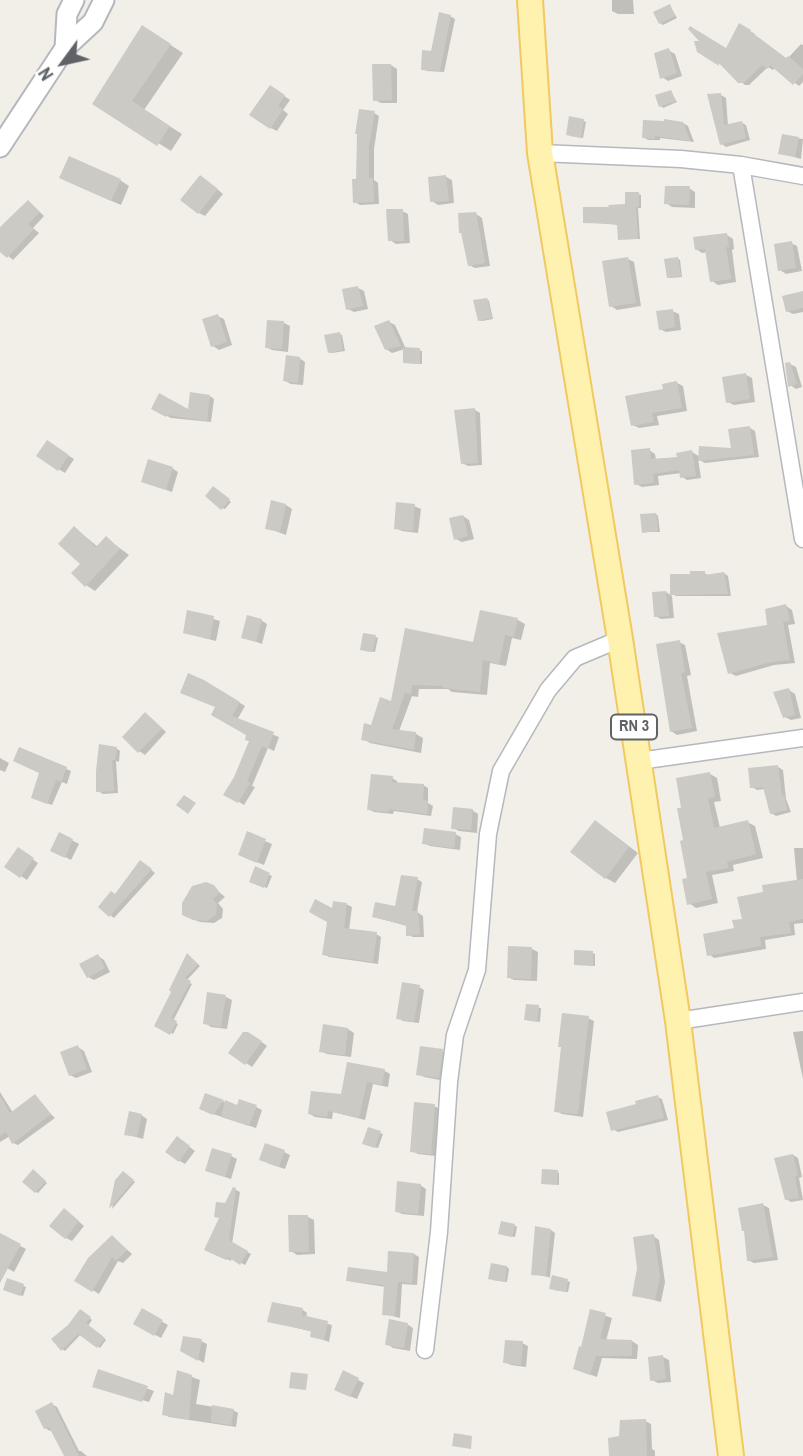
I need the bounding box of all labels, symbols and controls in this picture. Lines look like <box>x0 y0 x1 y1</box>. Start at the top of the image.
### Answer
north arrow <box>28 28 98 98</box>
text: N <box>31 63 59 86</box>
road number: RN 3 <box>611 714 657 740</box>

